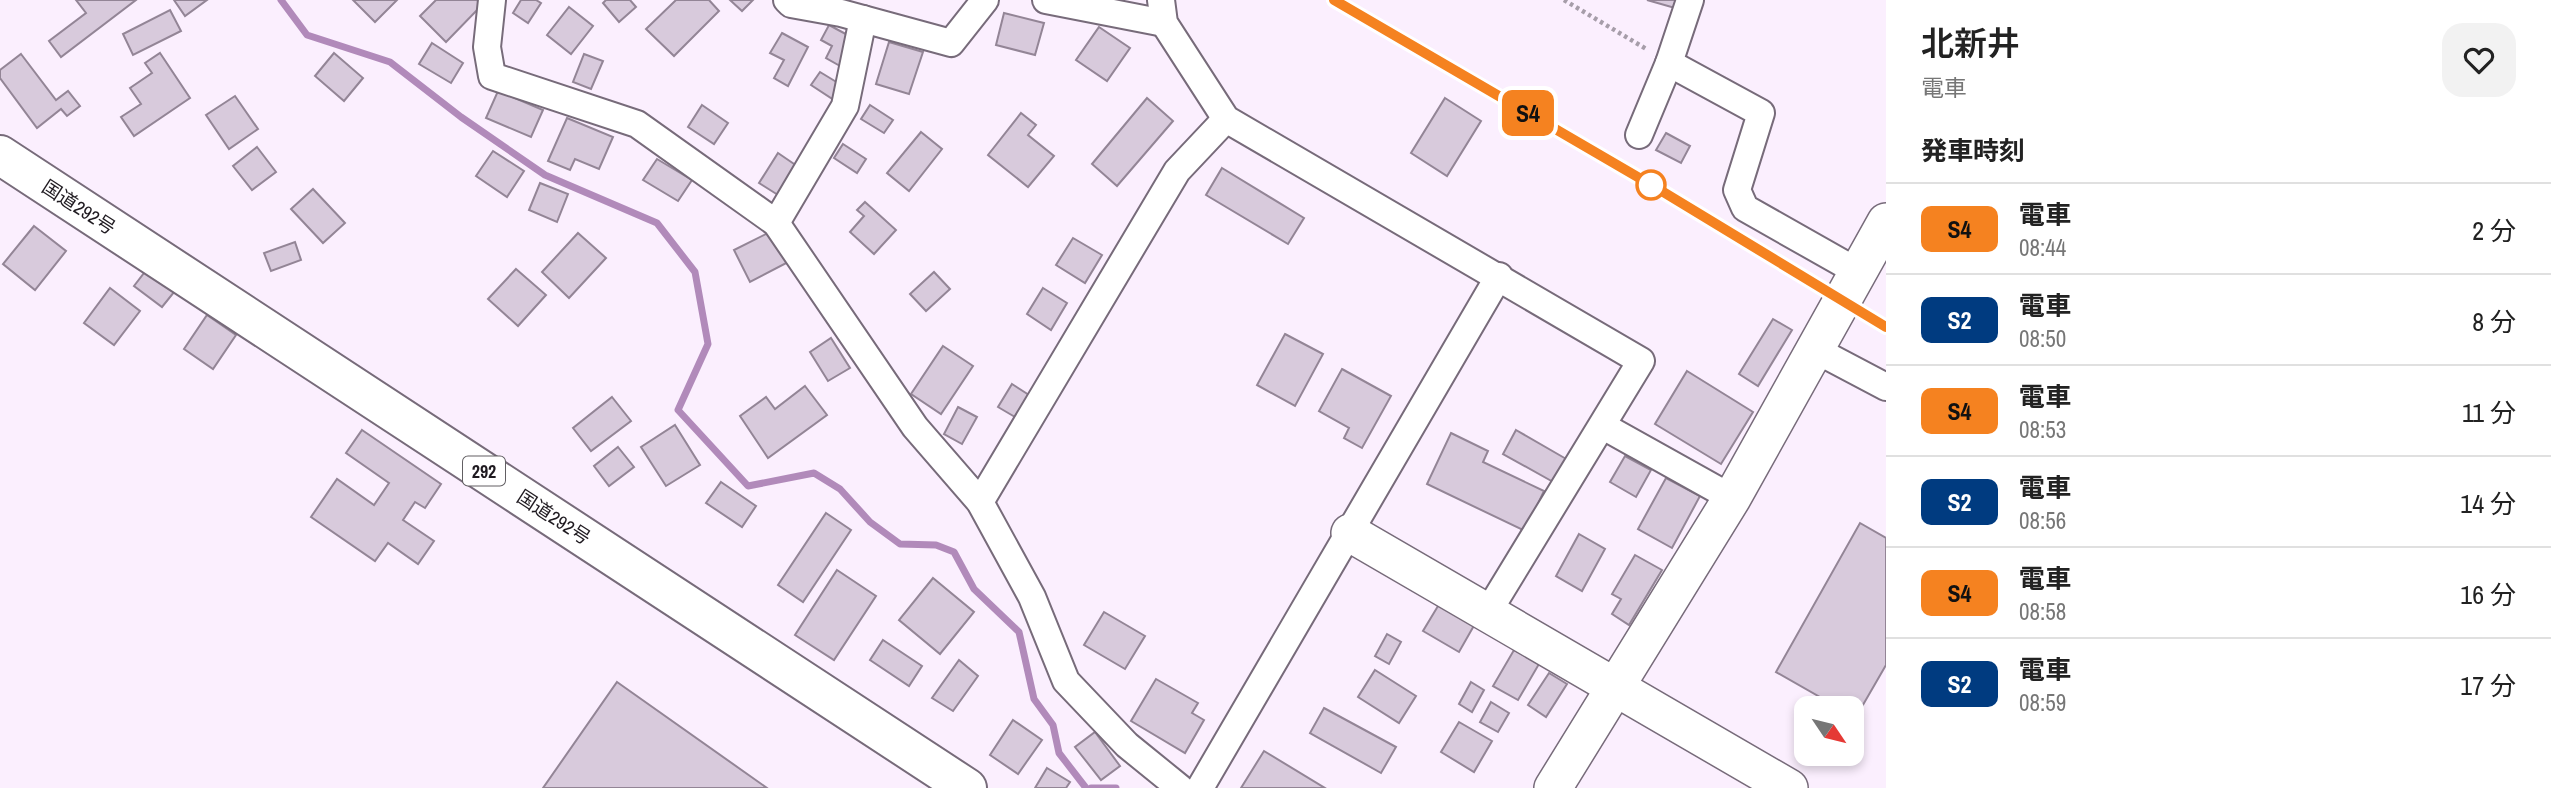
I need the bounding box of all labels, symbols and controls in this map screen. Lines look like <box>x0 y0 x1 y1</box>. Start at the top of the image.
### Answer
text: 北新井 <box>1921 21 2020 65</box>
button: heart <box>2442 23 2516 97</box>
text: 電車 <box>1921 72 1967 103</box>
line badge: S4 <box>1496 90 1560 136</box>
text: S4 <box>1516 97 1540 129</box>
text: 発車時刻 <box>1921 133 2025 168</box>
unlabelled marker <box>1636 170 1666 200</box>
street label: 国道292号 <box>37 173 121 241</box>
text: 電車 <box>2019 197 2071 232</box>
text: S4 <box>1947 213 1972 245</box>
text: 2 分 <box>2472 213 2516 248</box>
text: 08:44 <box>2019 232 2066 263</box>
text: 電車 <box>2019 288 2071 323</box>
text: S2 <box>1947 304 1972 336</box>
text: 8 分 <box>2472 304 2516 339</box>
text: 08:50 <box>2019 323 2066 354</box>
text: 電車 <box>2019 379 2071 414</box>
text: S4 <box>1947 395 1972 427</box>
text: 11 分 <box>2462 395 2516 430</box>
text: 08:53 <box>2019 414 2066 445</box>
road number: 292 <box>463 457 505 486</box>
text: 電車 <box>2019 470 2071 505</box>
street label: 国道292号 <box>512 483 596 551</box>
text: S2 <box>1947 486 1972 518</box>
text: 14 分 <box>2460 486 2516 521</box>
text: 08:56 <box>2019 505 2066 536</box>
text: 電車 <box>2019 561 2071 596</box>
text: S4 <box>1947 577 1972 609</box>
text: 16 分 <box>2460 577 2516 612</box>
text: 08:58 <box>2019 596 2066 627</box>
text: 電車 <box>2019 652 2071 687</box>
text: S2 <box>1947 668 1972 700</box>
text: 17 分 <box>2460 668 2516 703</box>
text: 08:59 <box>2019 687 2066 718</box>
north arrow <box>1794 696 1864 766</box>
map controls <box>1794 696 1864 766</box>

